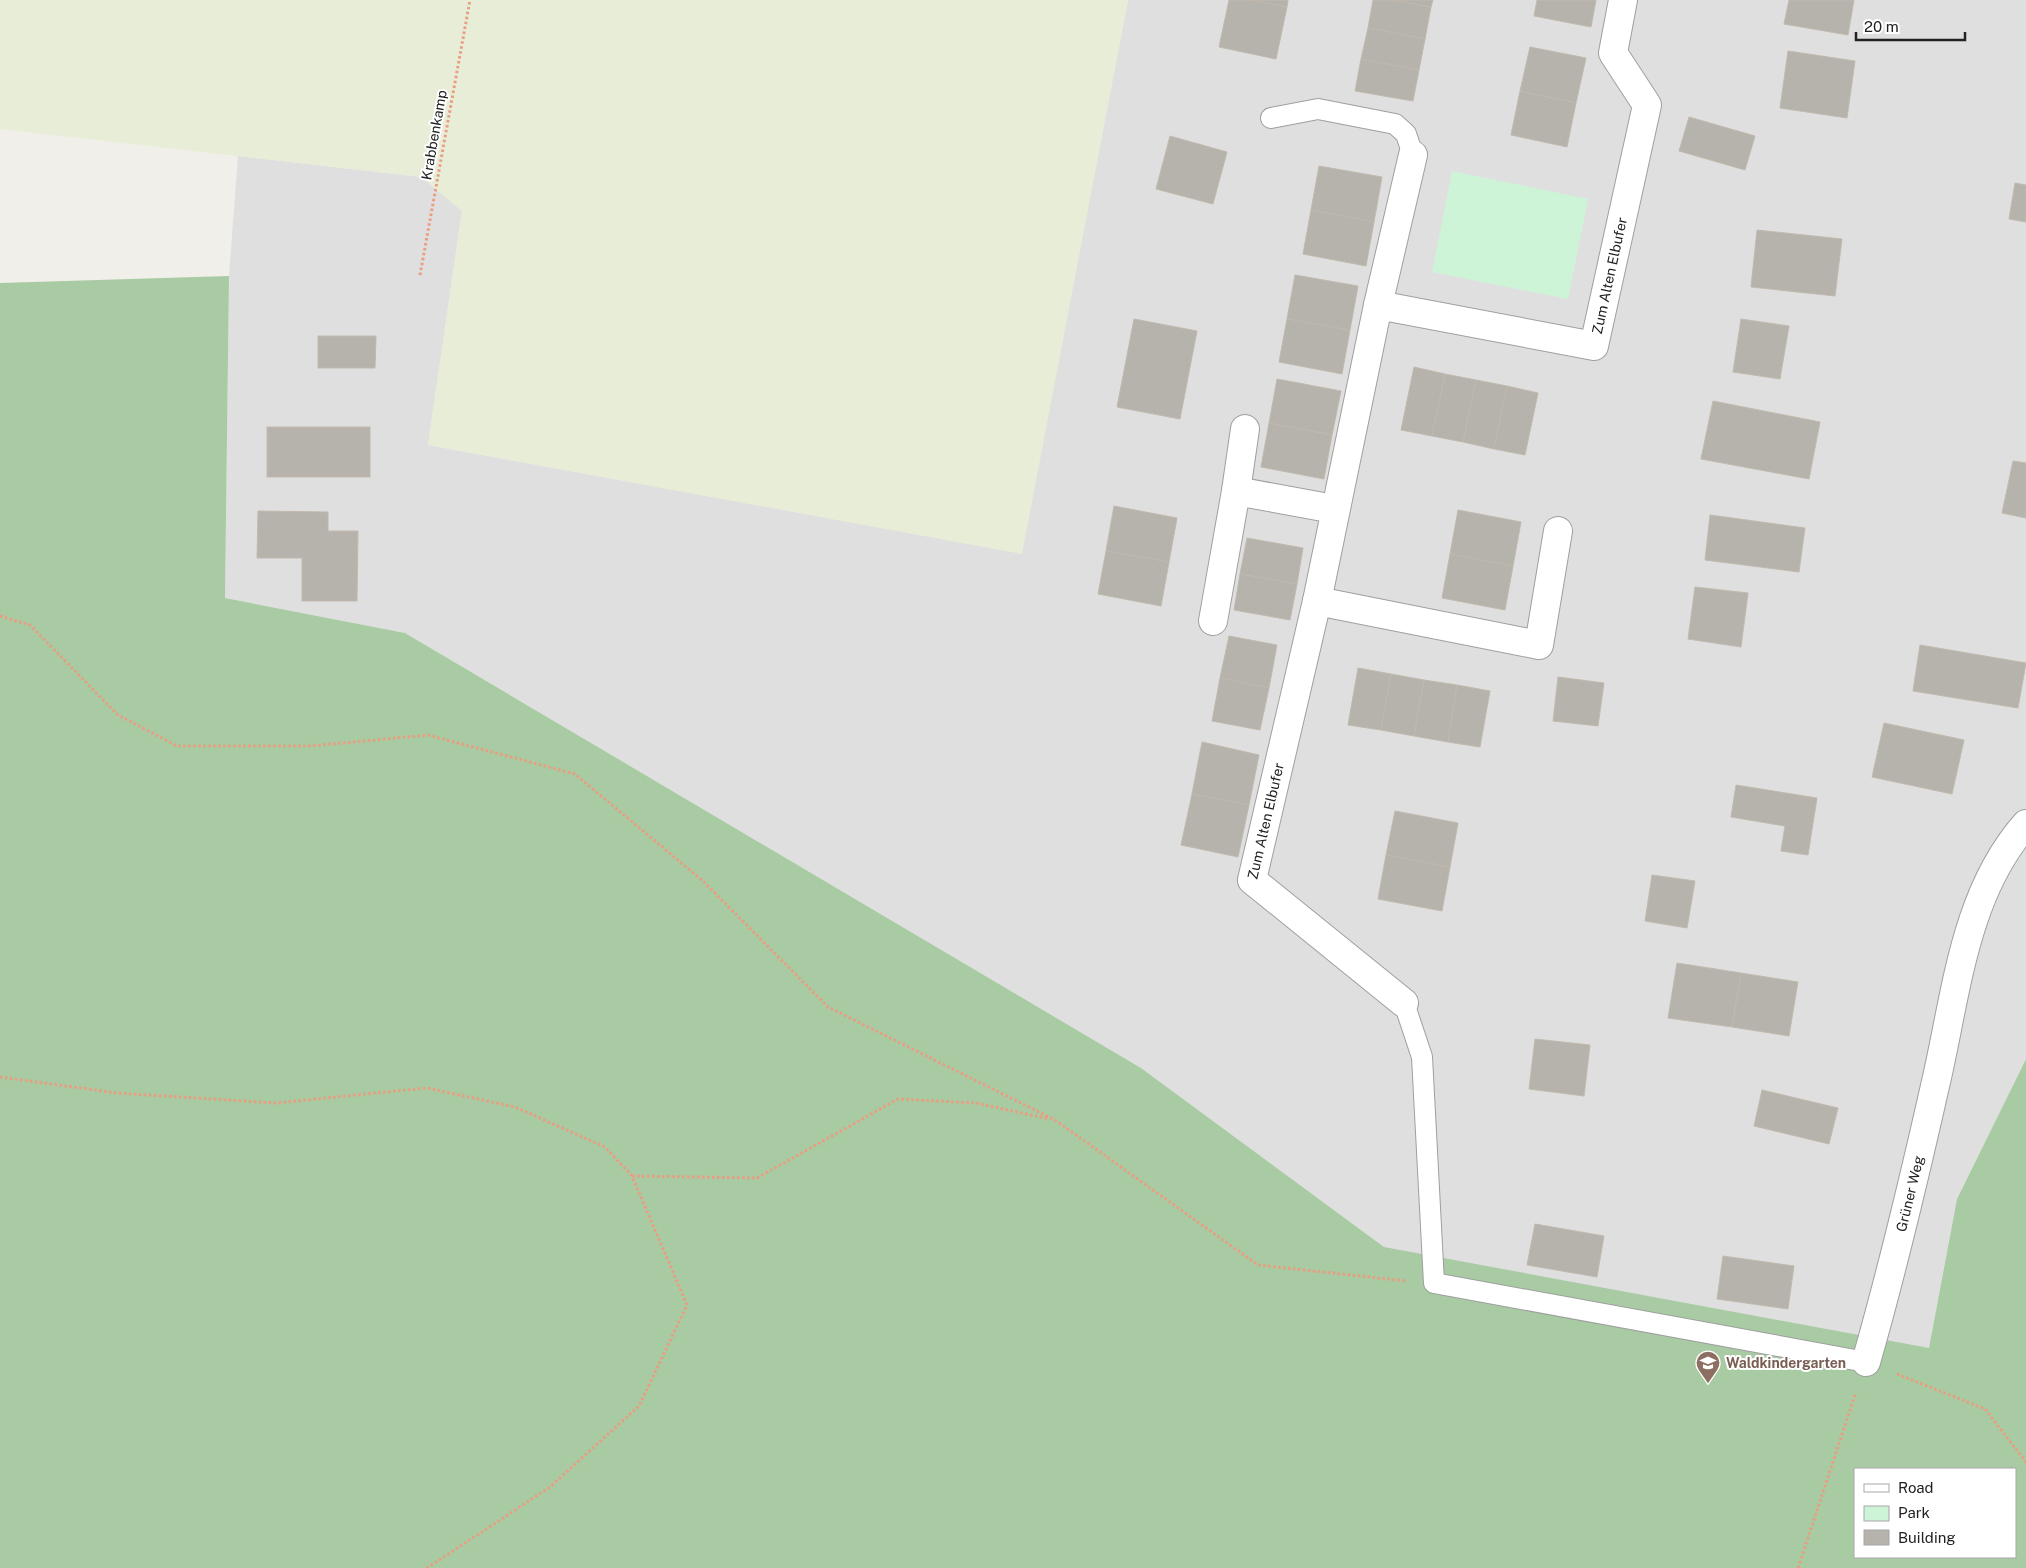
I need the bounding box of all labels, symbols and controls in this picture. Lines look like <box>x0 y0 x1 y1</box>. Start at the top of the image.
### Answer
scale bar <box>1856 10 1965 42</box>
text: 20 m <box>1864 18 1899 35</box>
street label: Krabbenkamp <box>418 89 450 181</box>
street label: Zum Alten Elbufer <box>1589 216 1630 336</box>
street label: Zum Alten Elbufer <box>1244 761 1287 881</box>
street label: Grüner Weg <box>1893 1154 1927 1233</box>
school or university icon: Waldkindergarten <box>1695 1350 1721 1384</box>
place label: Waldkindergarten <box>1726 1355 1846 1371</box>
legend <box>1854 1468 2016 1558</box>
text: Road <box>1898 1479 1934 1496</box>
text: Park <box>1898 1504 1930 1521</box>
text: Building <box>1898 1529 1956 1546</box>

